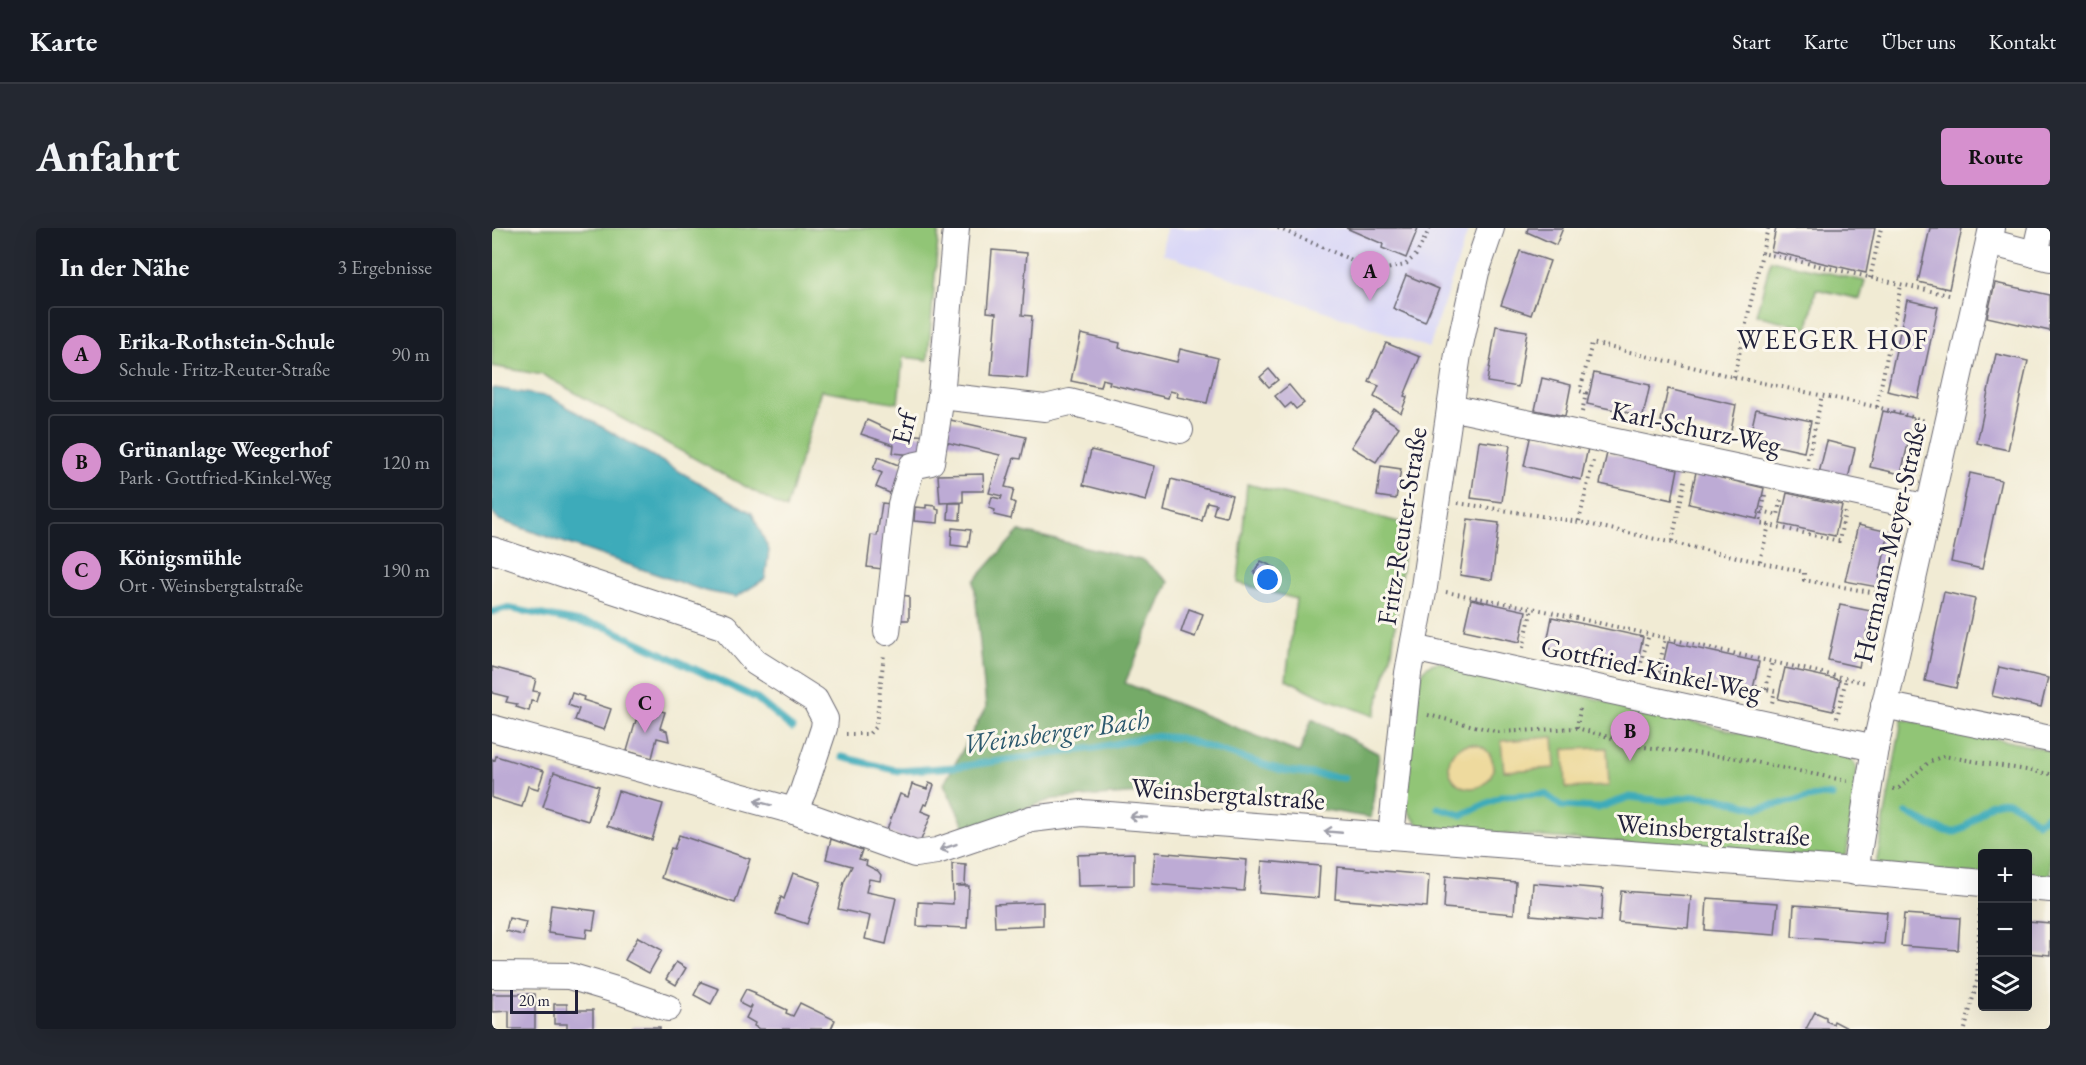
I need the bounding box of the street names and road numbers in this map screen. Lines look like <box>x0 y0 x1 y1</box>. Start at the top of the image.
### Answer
street label: Karl-Schurz-Weg <box>1608 392 1784 463</box>
street label: Erf <box>883 404 925 448</box>
street label: Hermann-Meyer-Straße <box>1845 418 1934 666</box>
street label: Fritz-Reuter-Straße <box>1369 424 1434 627</box>
street label: Gottfried-Kinkel-Weg <box>1538 628 1765 709</box>
street label: Weinsbergtalstraße <box>1130 769 1326 818</box>
street label: Weinsbergtalstraße <box>1615 805 1811 854</box>

